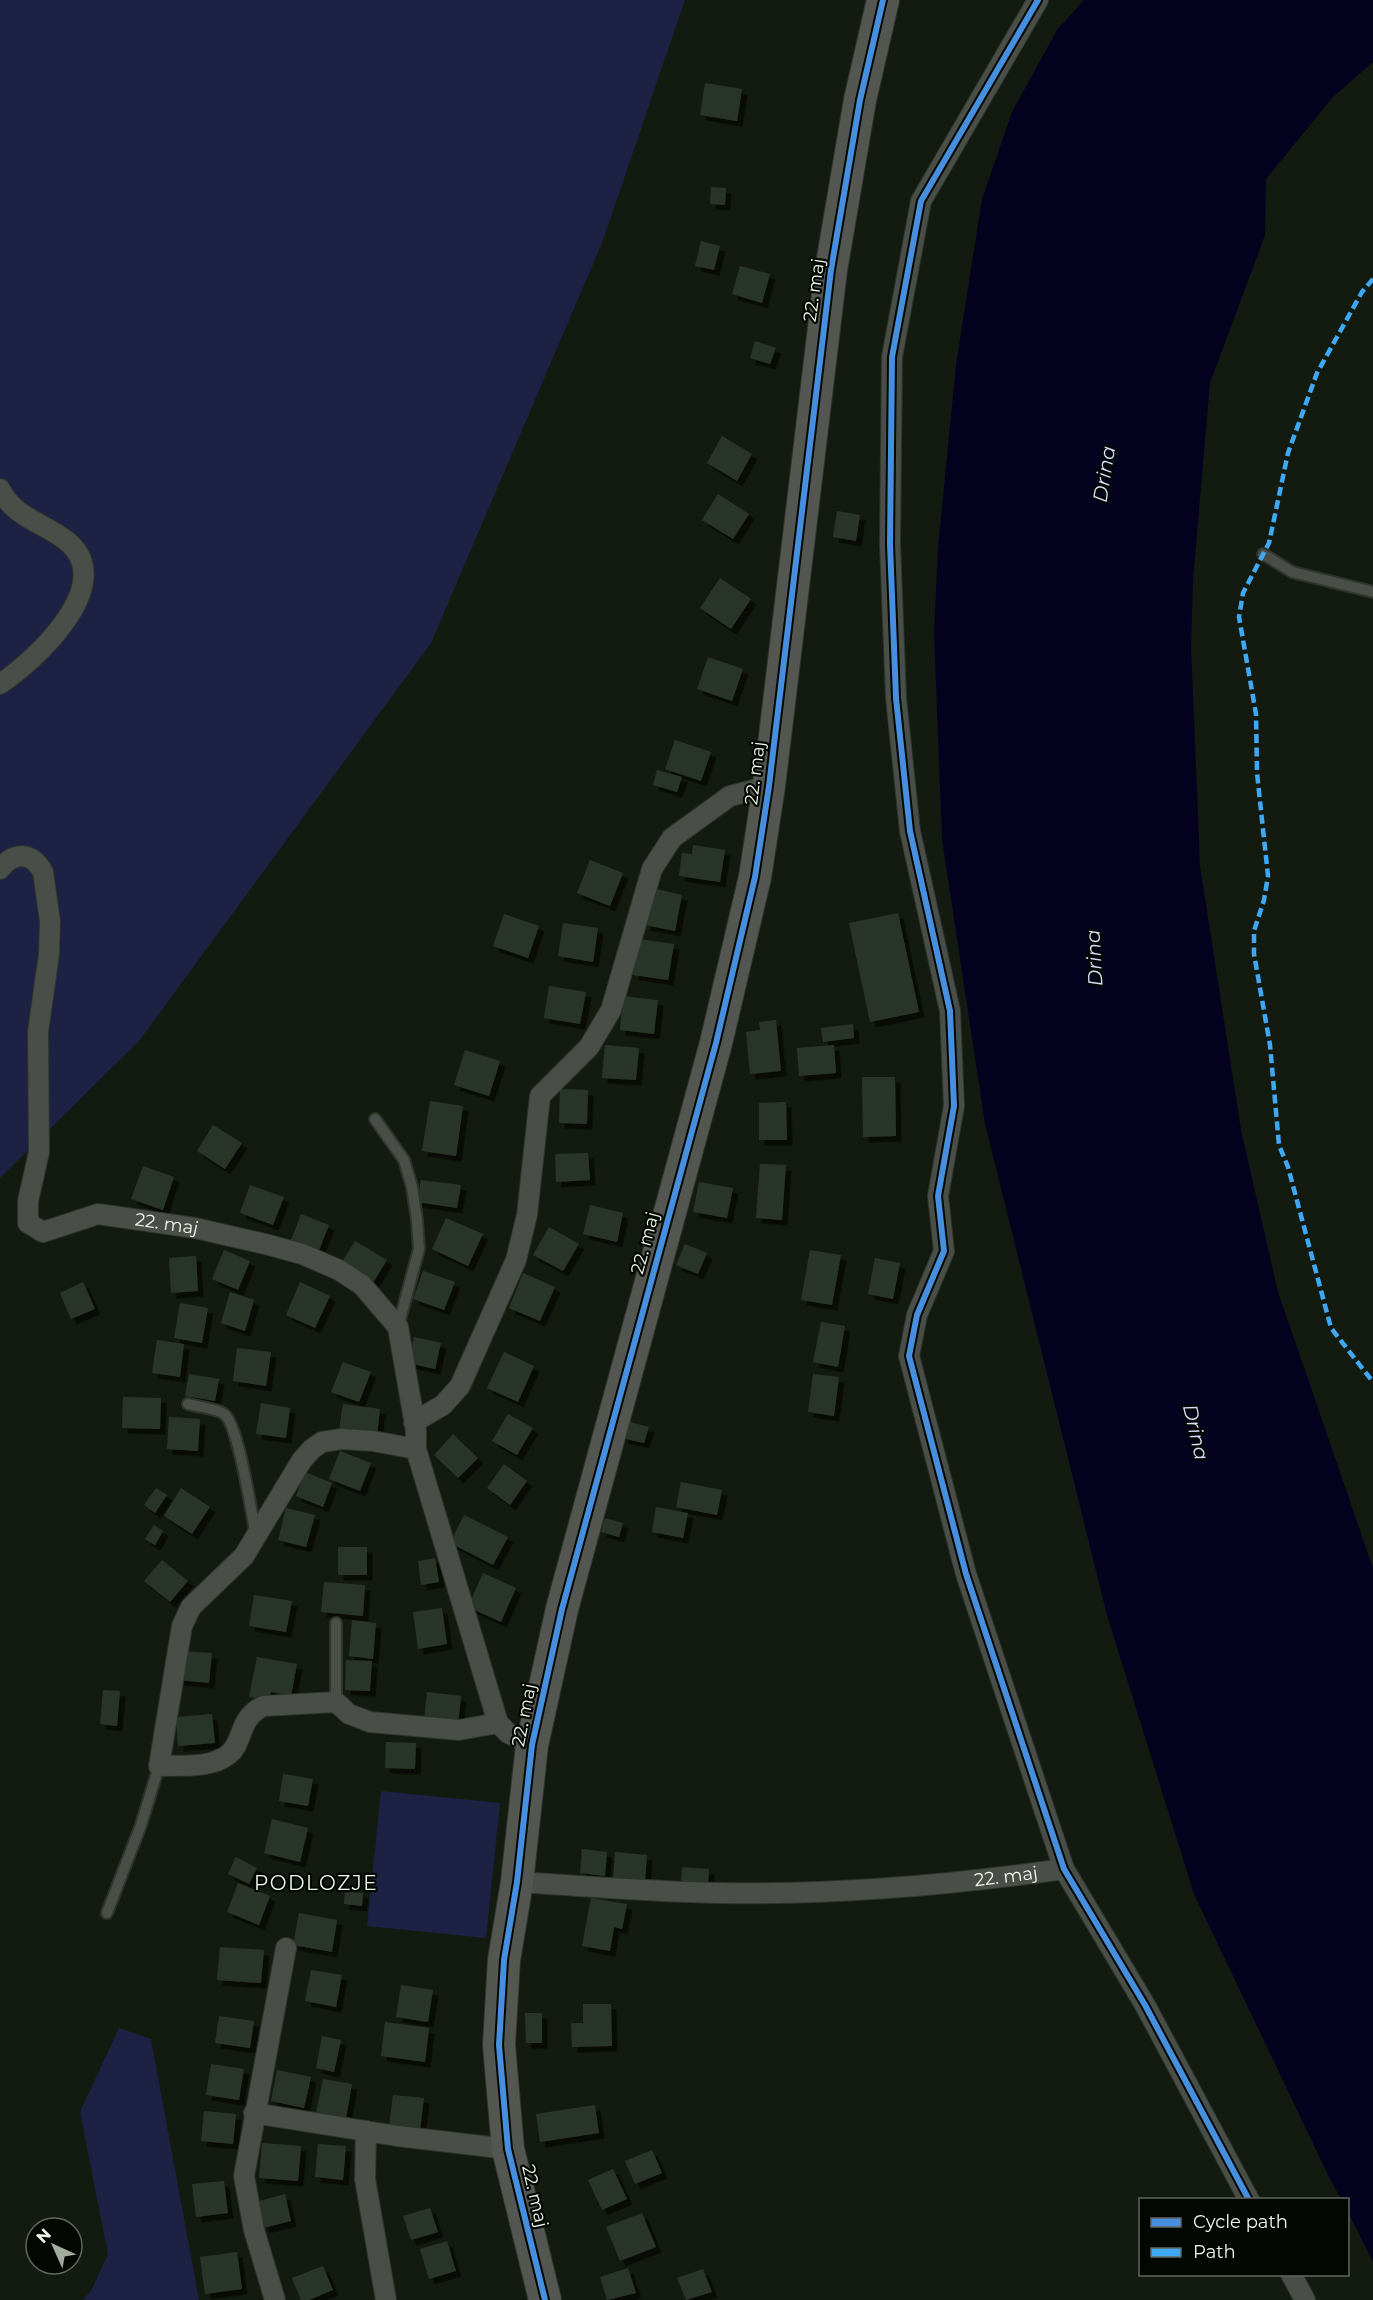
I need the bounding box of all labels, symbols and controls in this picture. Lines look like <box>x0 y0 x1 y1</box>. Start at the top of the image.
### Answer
street label: 22. maj <box>799 257 829 323</box>
water label: Drina <box>1088 444 1120 504</box>
street label: 22. maj <box>740 740 770 806</box>
water label: Drina <box>1081 929 1107 987</box>
street label: 22. maj <box>133 1208 201 1239</box>
street label: 22. maj <box>626 1209 664 1277</box>
water label: Drina <box>1178 1402 1214 1462</box>
street label: 22. maj <box>507 1682 541 1748</box>
street label: 22. maj <box>973 1862 1039 1891</box>
district label: PODLOZJE <box>254 1871 378 1895</box>
street label: 22. maj <box>517 2162 553 2230</box>
legend <box>1139 2198 1349 2276</box>
text: Cycle path <box>1193 2211 1288 2233</box>
north arrow <box>24 2216 84 2276</box>
text: N <box>32 2224 55 2247</box>
text: Path <box>1193 2241 1236 2263</box>

